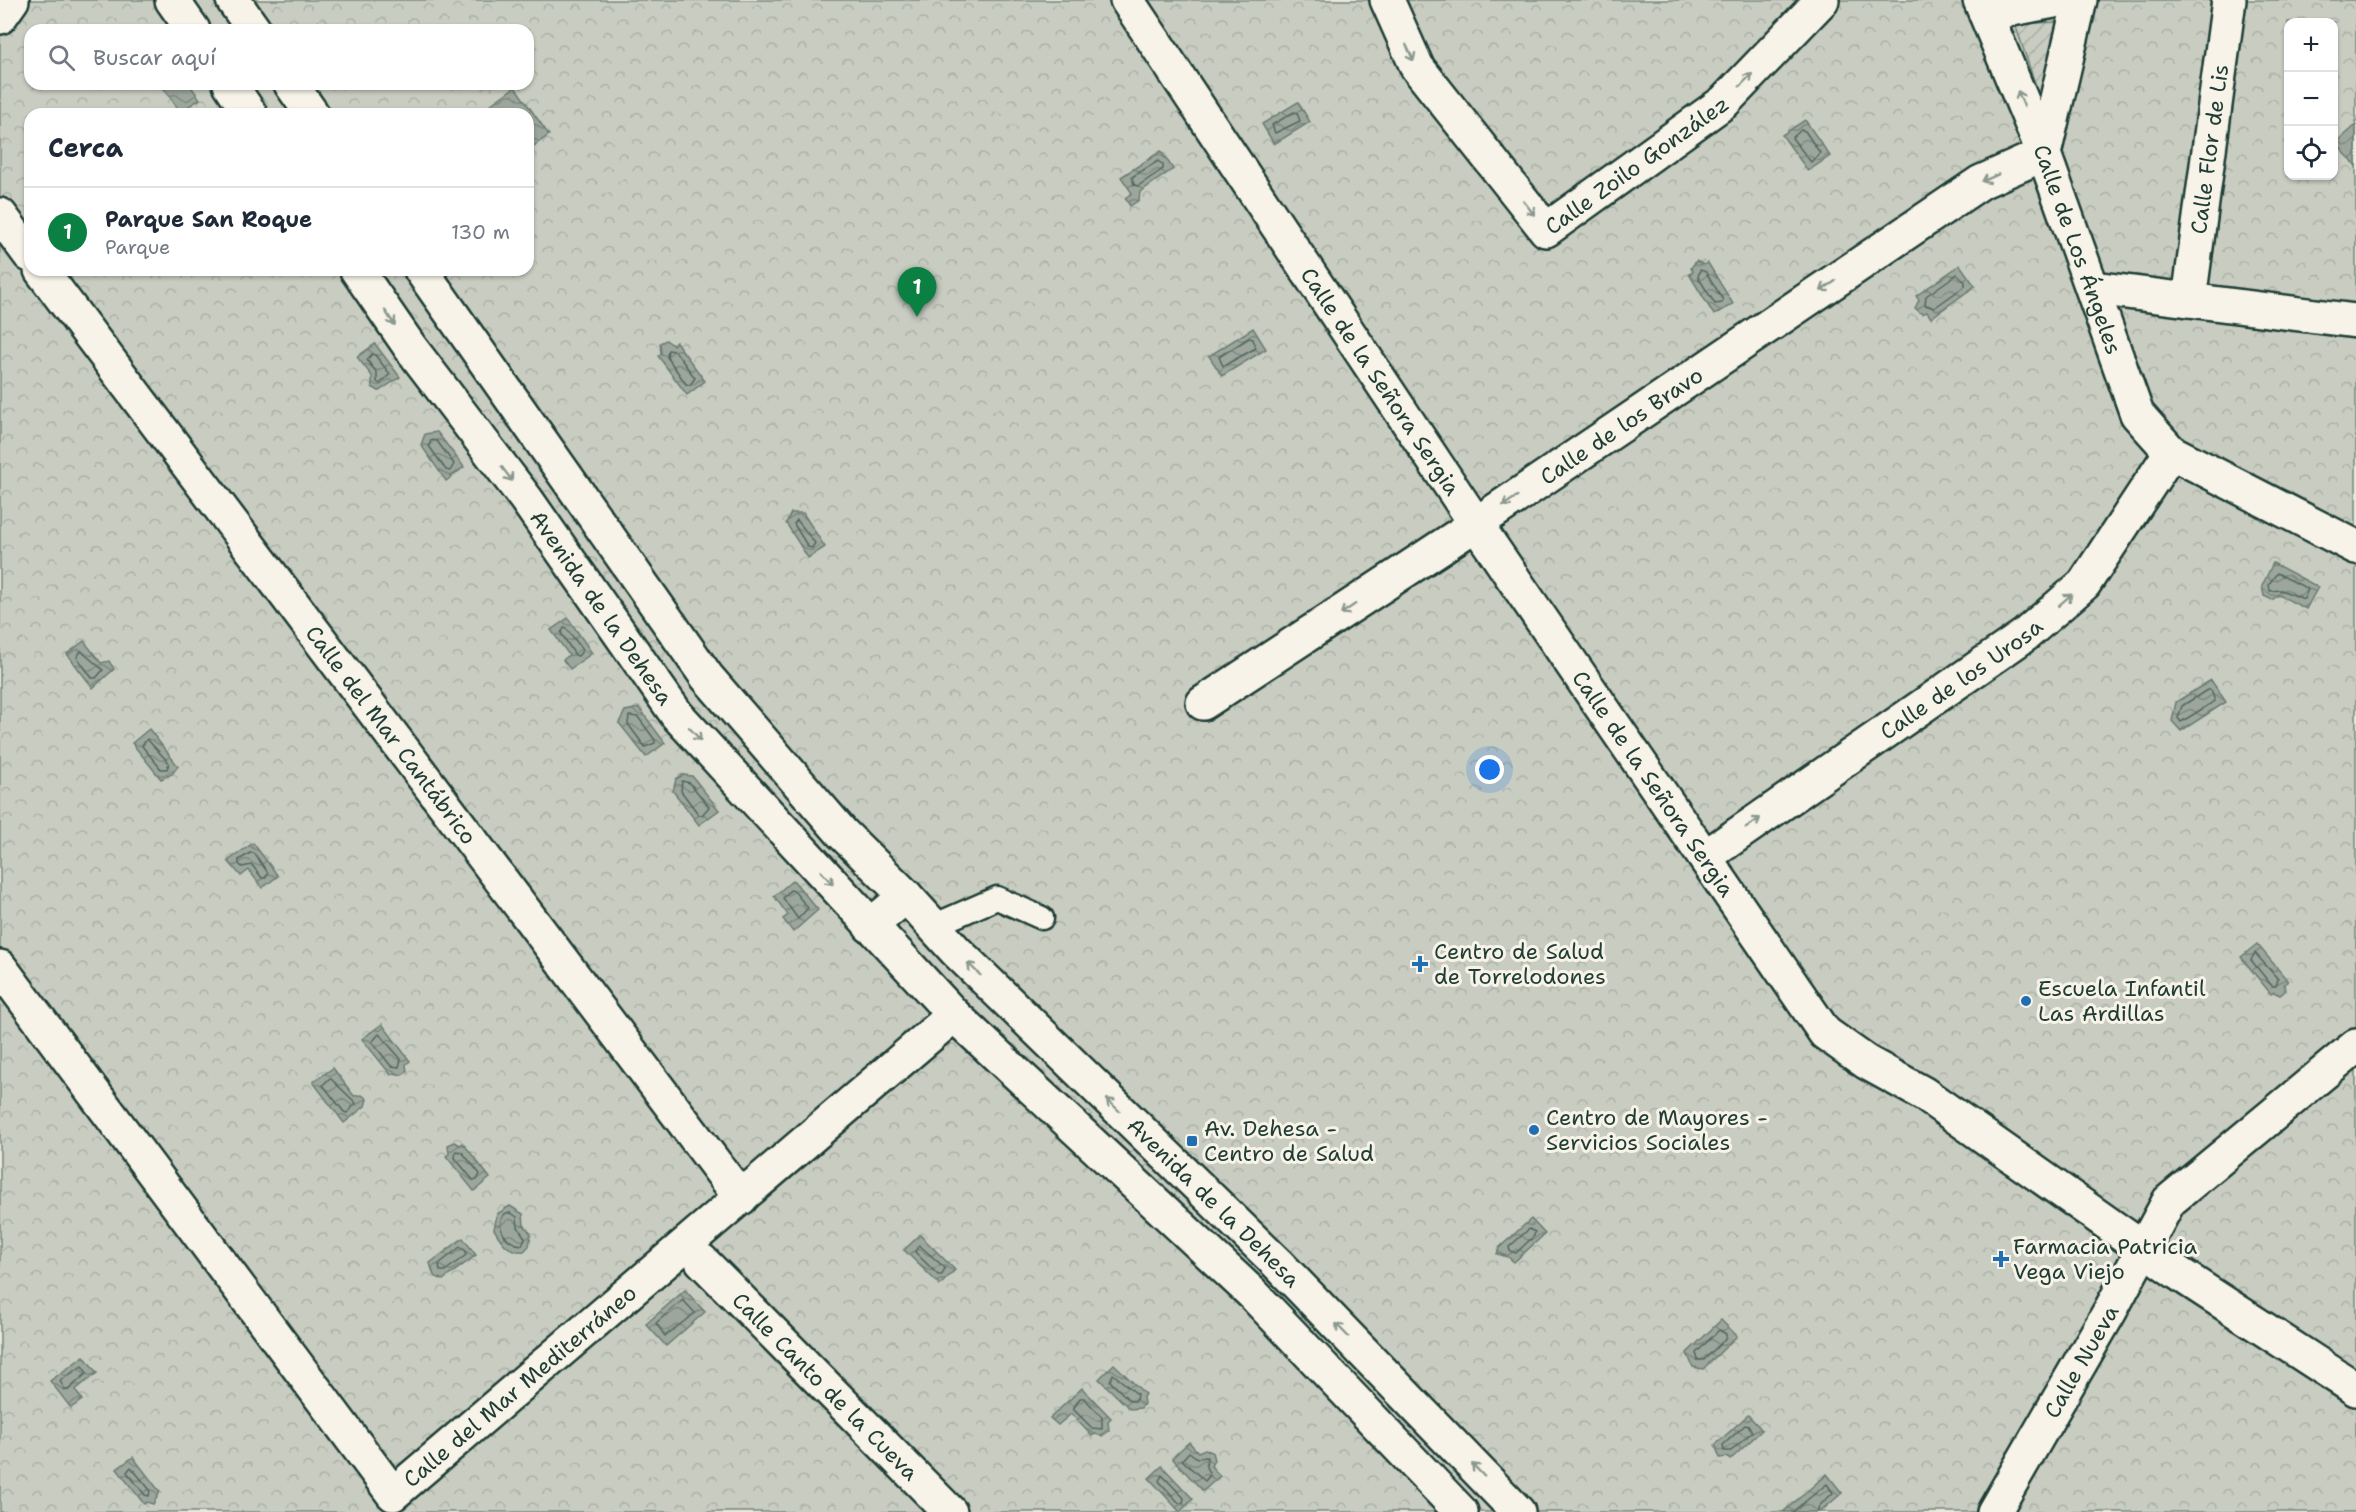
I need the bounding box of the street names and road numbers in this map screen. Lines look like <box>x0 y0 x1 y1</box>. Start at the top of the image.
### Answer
street label: Calle Flor de Lis <box>2183 62 2235 236</box>
street label: Calle Zoilo González <box>1539 89 1734 241</box>
street label: Calle de Los Ángeles <box>2027 140 2129 358</box>
street label: Calle de la Señora Sergia <box>1294 262 1467 501</box>
street label: Calle de los Bravo <box>1534 360 1709 491</box>
street label: Avenida de la Dehesa <box>524 504 680 711</box>
street label: Calle de los Urosa <box>1874 612 2049 746</box>
street label: Calle del Mar Cantábrico <box>299 619 484 850</box>
street label: Calle de la Señora Sergia <box>1566 664 1742 902</box>
street label: Avenida de la Dehesa <box>1121 1111 1307 1294</box>
street label: Calle del Mar Mediterráneo <box>397 1278 642 1494</box>
street label: Calle Canto de la Cueva <box>726 1286 925 1487</box>
street label: Calle Nueva <box>2037 1299 2125 1423</box>

